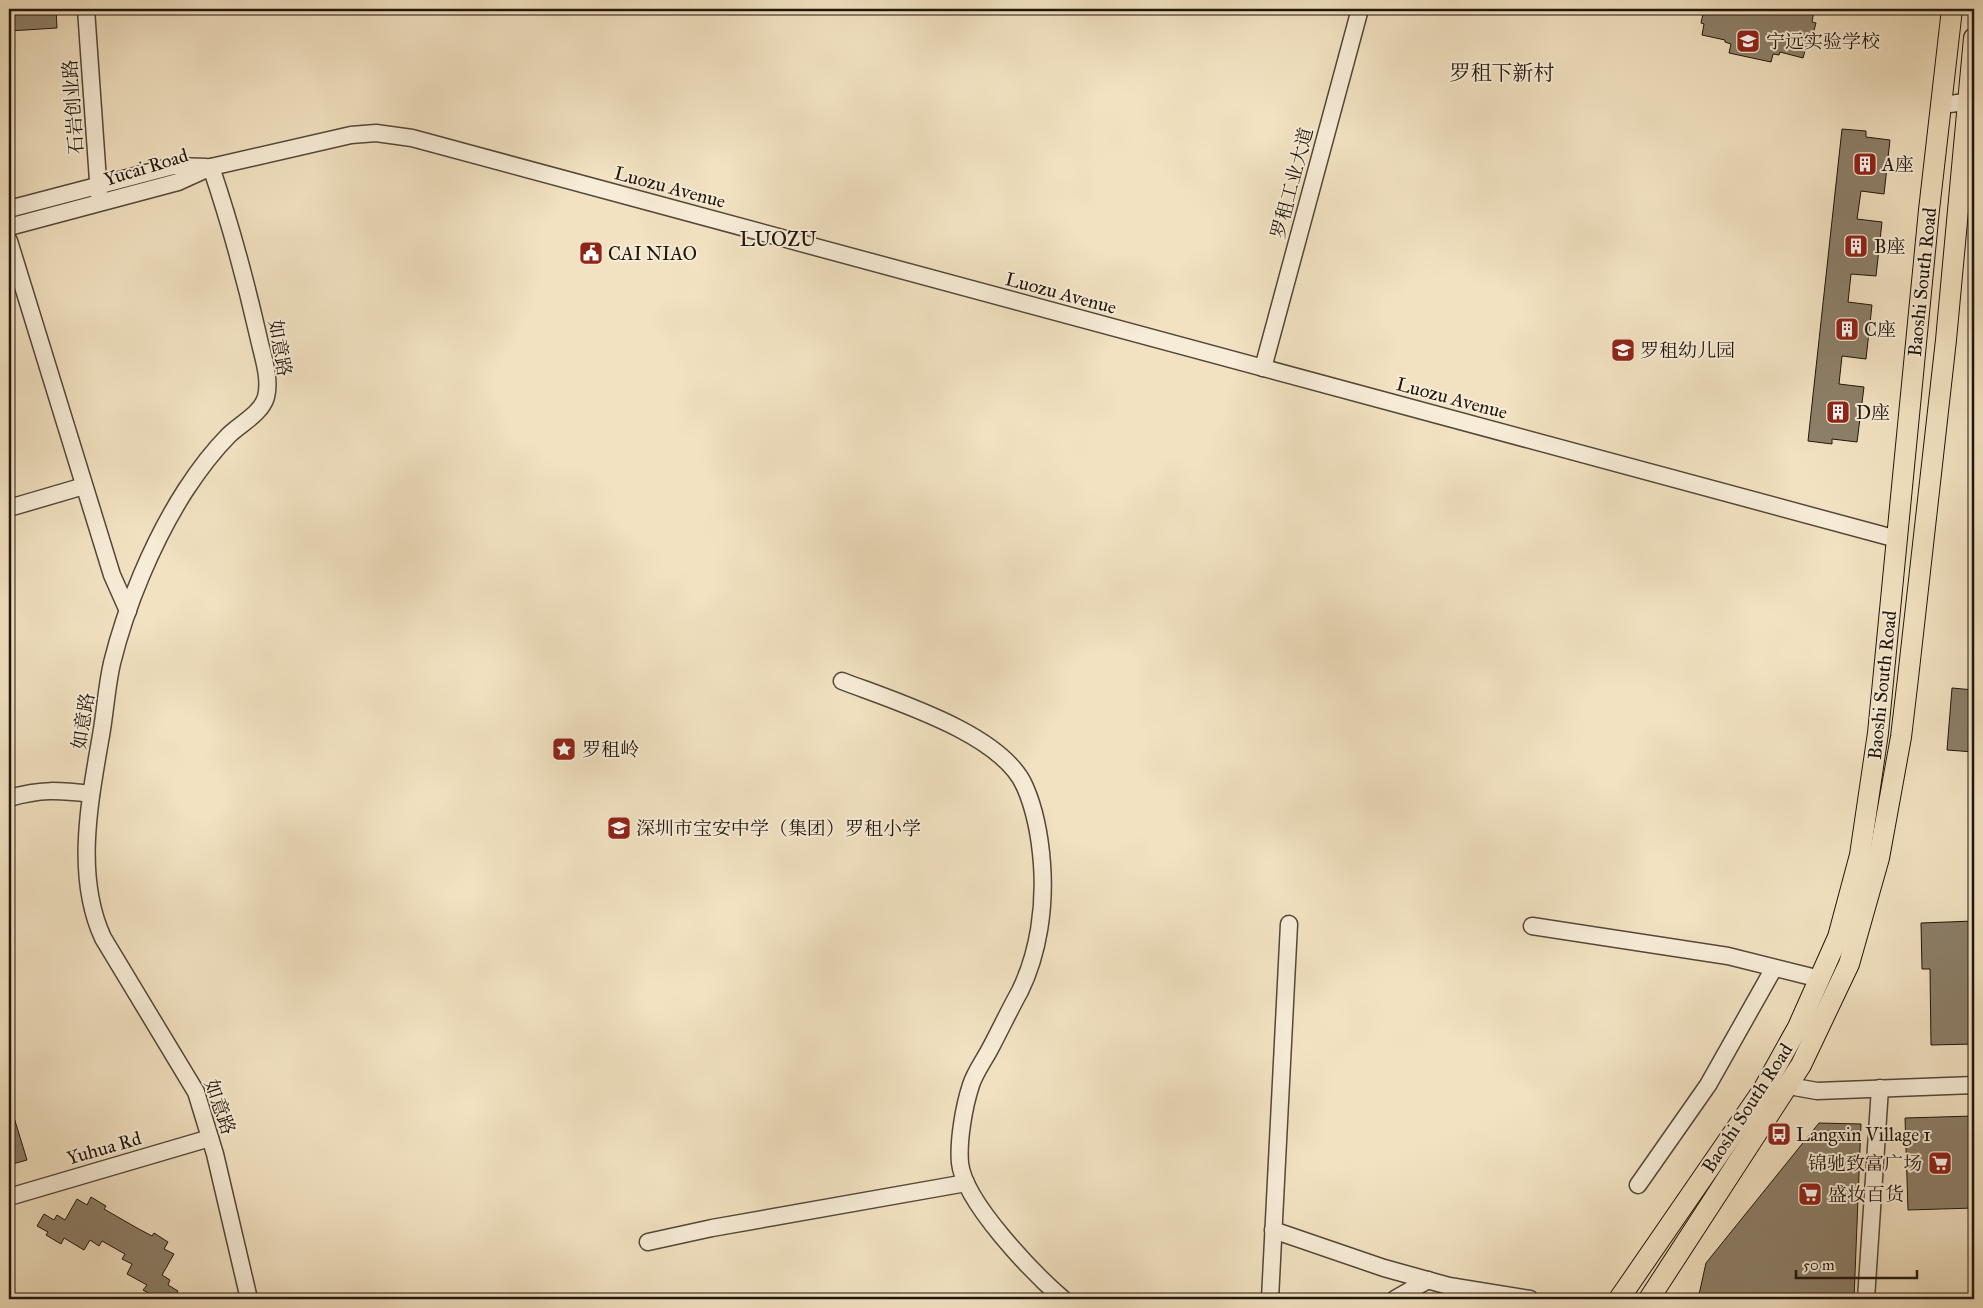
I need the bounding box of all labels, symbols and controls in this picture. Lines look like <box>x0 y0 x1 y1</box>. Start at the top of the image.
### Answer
school or university icon: 宁远实验学校 <box>1735 28 1761 54</box>
place label: 宁远实验学校 <box>1766 30 1880 53</box>
street label: 石岩创业路 <box>58 59 88 155</box>
district label: 罗租下新村 <box>1450 60 1555 86</box>
street label: 罗租工业大道 <box>1266 125 1318 241</box>
street label: Yucai Road <box>101 143 191 191</box>
building icon: A座 <box>1852 151 1878 177</box>
place label: A座 <box>1881 153 1914 176</box>
street label: Luozu Avenue <box>612 161 728 213</box>
street label: Baoshi South Road <box>1903 206 1941 358</box>
district label: LUOZU <box>739 226 817 252</box>
building icon: B座 <box>1843 233 1869 259</box>
place label: B座 <box>1874 235 1906 258</box>
public building icon: CAI NIAO <box>578 240 604 266</box>
place label: CAI NIAO <box>608 242 697 265</box>
street label: Luozu Avenue <box>1003 267 1119 319</box>
building icon: C座 <box>1834 316 1860 342</box>
street label: 如意路 <box>264 318 296 378</box>
place label: C座 <box>1864 318 1896 341</box>
school or university icon: 罗租幼儿园 <box>1610 337 1636 363</box>
place label: 罗租幼儿园 <box>1640 339 1735 362</box>
street label: Luozu Avenue <box>1394 372 1510 424</box>
building icon: D座 <box>1825 399 1851 425</box>
place label: D座 <box>1856 401 1890 424</box>
street label: Baoshi South Road <box>1863 609 1901 761</box>
street label: 如意路 <box>67 691 99 751</box>
place icon: 罗租岭 <box>551 736 577 762</box>
place label: 罗租岭 <box>582 738 639 761</box>
school or university icon: 深圳市宝安中学（集团）罗租小学 <box>606 815 632 841</box>
place label: 深圳市宝安中学（集团）罗租小学 <box>636 817 921 840</box>
street label: Baoshi South Road <box>1697 1039 1798 1177</box>
street label: 如意路 <box>200 1076 240 1138</box>
bus stop icon: Langxin Village 1 <box>1766 1121 1792 1147</box>
place label: Langxin Village 1 <box>1796 1123 1931 1147</box>
street label: Yuhua Rd <box>64 1126 144 1170</box>
supermarket icon: 锦驰致富广场 <box>1927 1150 1953 1176</box>
place label: 锦驰致富广场 <box>1808 1152 1922 1175</box>
supermarket icon: 盛妆百货 <box>1797 1181 1823 1207</box>
place label: 盛妆百货 <box>1828 1183 1904 1206</box>
scale bar <box>1796 1248 1917 1280</box>
text: 50 m <box>1803 1256 1835 1274</box>

